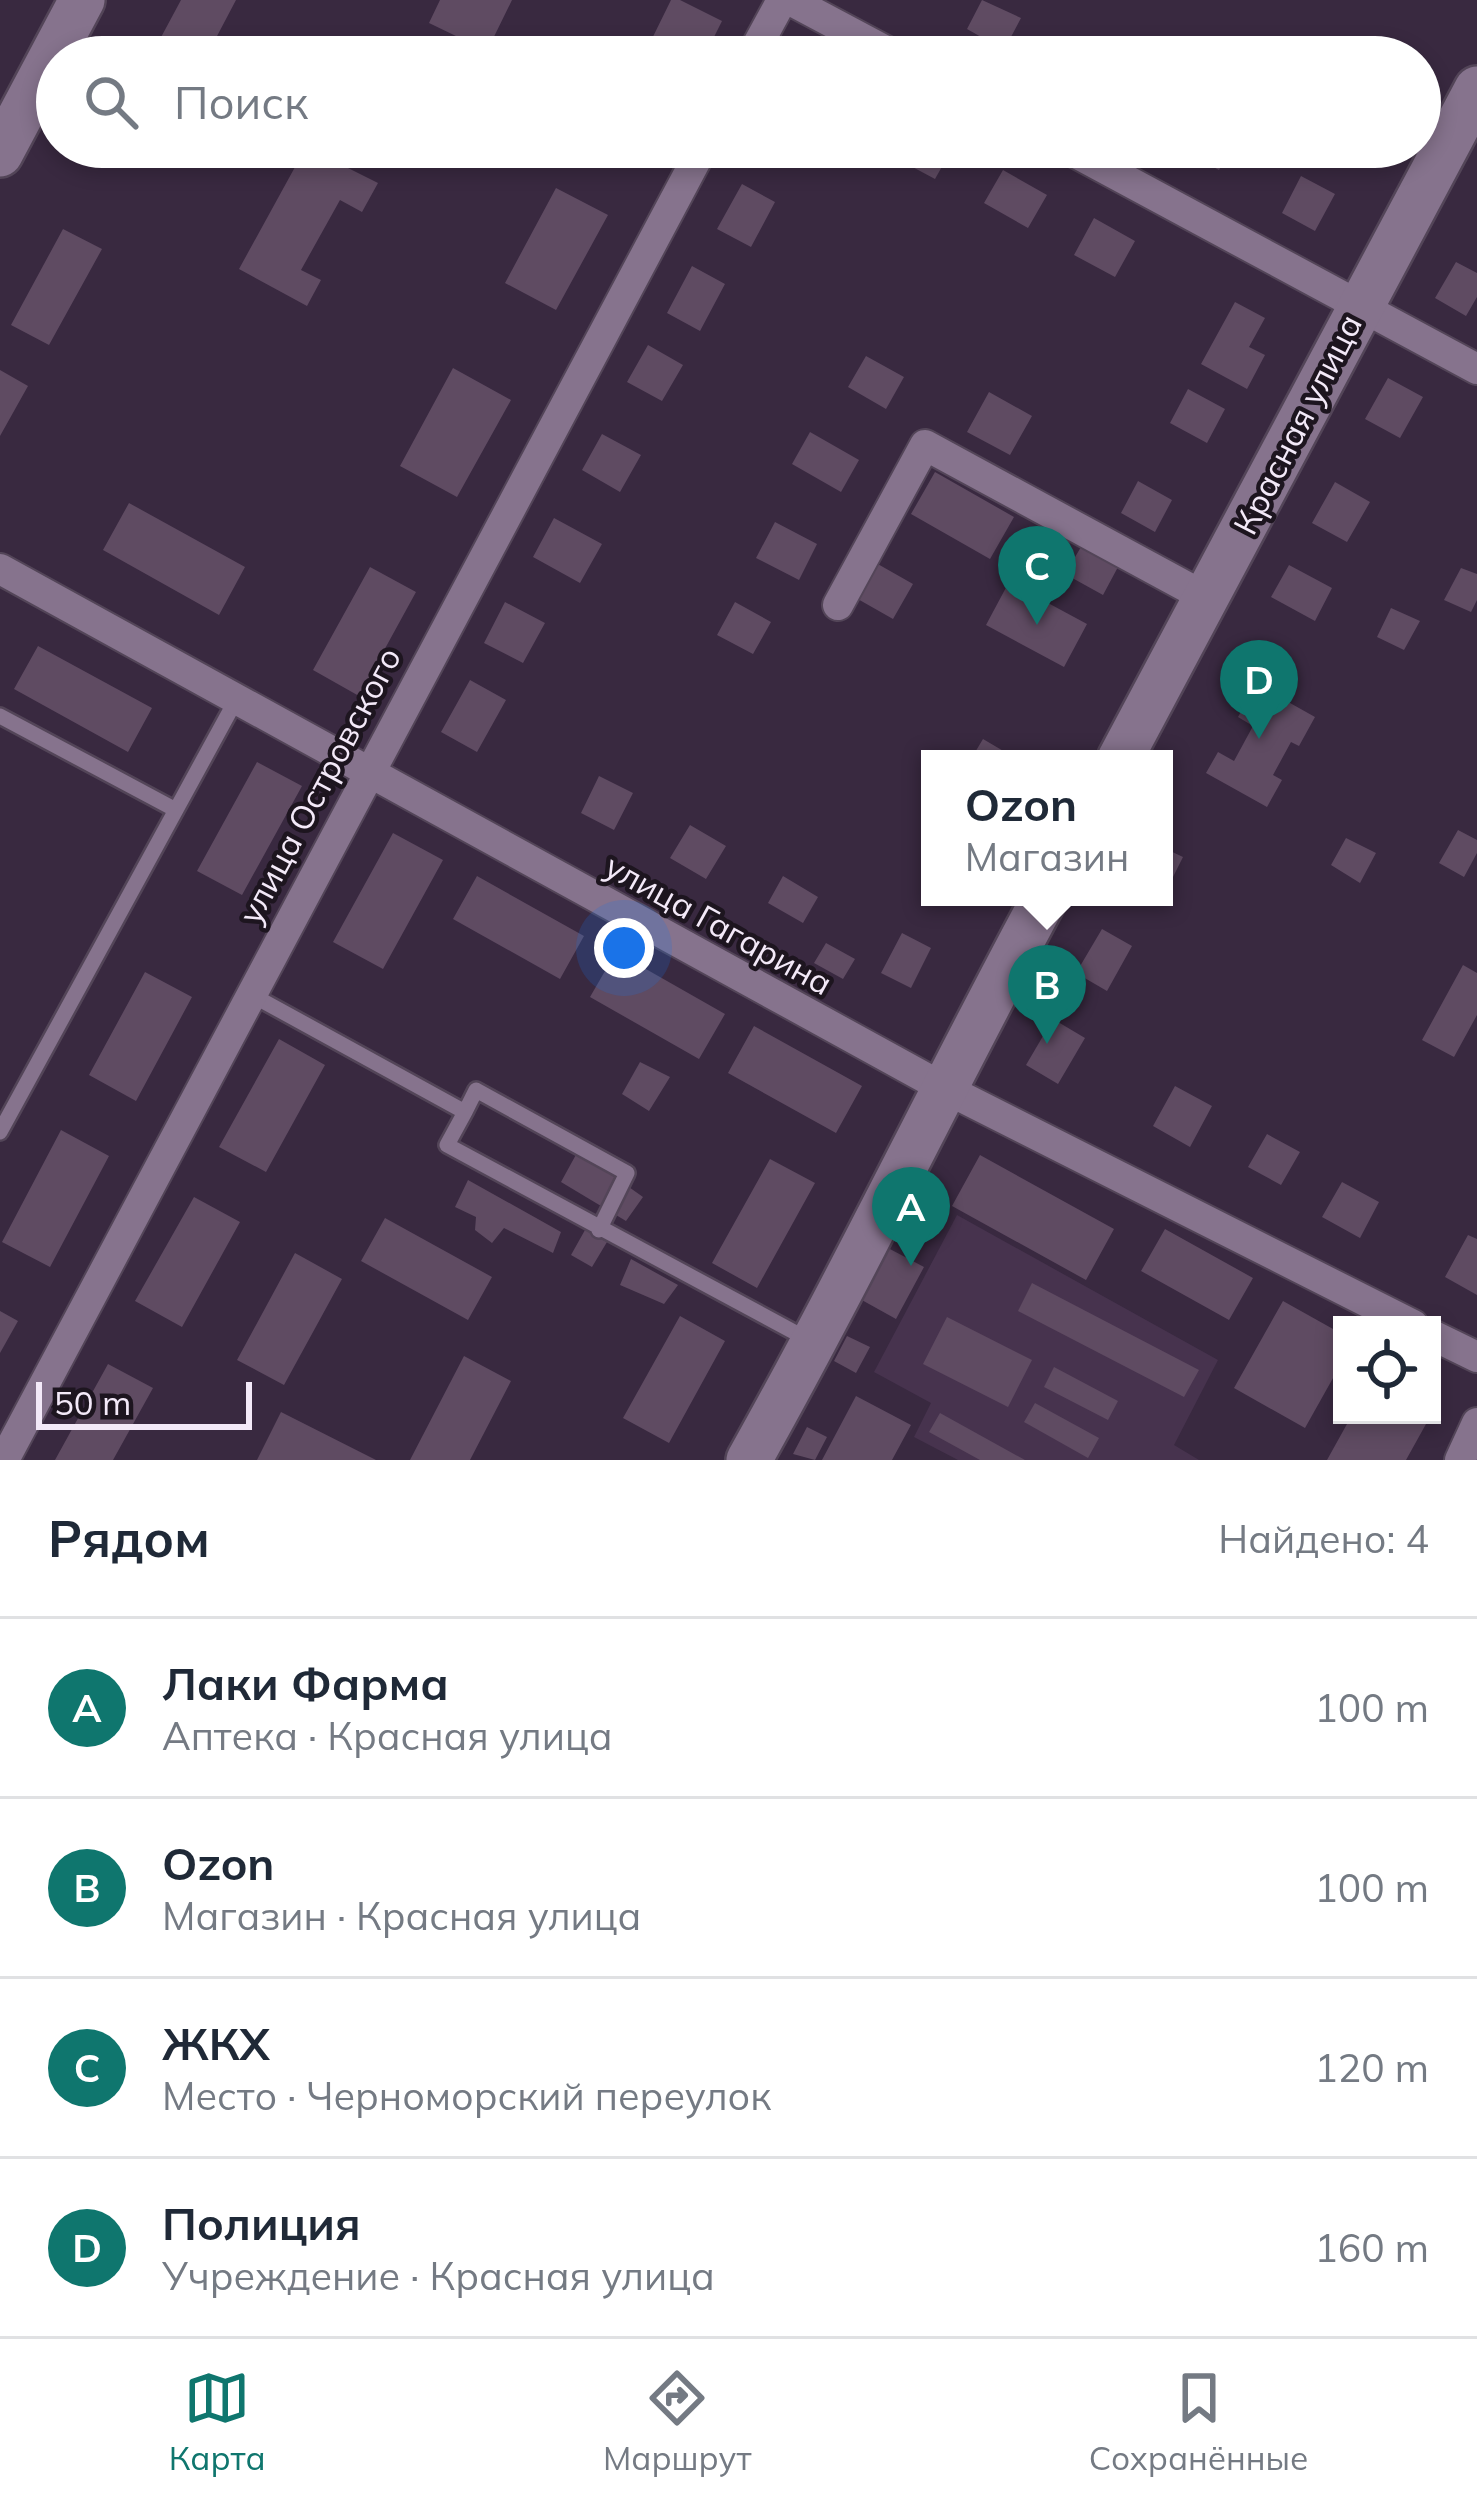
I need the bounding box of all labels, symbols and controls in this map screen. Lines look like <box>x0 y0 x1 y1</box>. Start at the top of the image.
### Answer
search box <box>36 36 1441 168</box>
icon: search <box>78 69 144 135</box>
text: Поиск <box>174 74 308 130</box>
street label: Красная улица <box>1224 307 1370 541</box>
pin: C <box>998 526 1076 625</box>
street label: улица Островского <box>229 640 409 930</box>
pin: D <box>1220 640 1298 739</box>
popup <box>921 750 1173 906</box>
text: Ozon <box>965 776 1077 832</box>
text: Магазин <box>965 832 1129 881</box>
street label: улица Гагарина <box>598 845 840 1003</box>
your location <box>594 918 654 978</box>
pin: B <box>1008 945 1086 1044</box>
pin: A <box>872 1167 950 1266</box>
map controls <box>1333 1316 1441 1424</box>
button: locate <box>1333 1316 1441 1424</box>
scale bar <box>36 1376 252 1429</box>
text: 50 m <box>54 1382 131 1423</box>
text: Рядом <box>48 1506 210 1570</box>
text: Найдено: 4 <box>1218 1514 1429 1563</box>
text: Лаки Фарма <box>162 1655 449 1711</box>
text: A <box>72 1683 102 1732</box>
text: 100 m <box>1314 1683 1429 1732</box>
text: Аптека · Красная улица <box>162 1711 613 1760</box>
text: Ozon <box>162 1835 274 1891</box>
text: B <box>74 1863 100 1912</box>
text: 100 m <box>1314 1863 1429 1912</box>
text: Магазин · Красная улица <box>162 1891 641 1940</box>
text: ЖКХ <box>162 2015 270 2071</box>
text: C <box>74 2043 100 2092</box>
text: 120 m <box>1314 2043 1429 2092</box>
text: Место · Черноморский переулок <box>162 2071 771 2120</box>
text: Полиция <box>162 2195 361 2251</box>
text: D <box>72 2223 102 2272</box>
text: 160 m <box>1314 2223 1429 2272</box>
text: Учреждение · Красная улица <box>162 2251 715 2300</box>
tab: Карта <box>169 2365 266 2478</box>
tab: Маршрут <box>603 2365 751 2478</box>
tab: Сохранённые <box>1089 2365 1308 2478</box>

